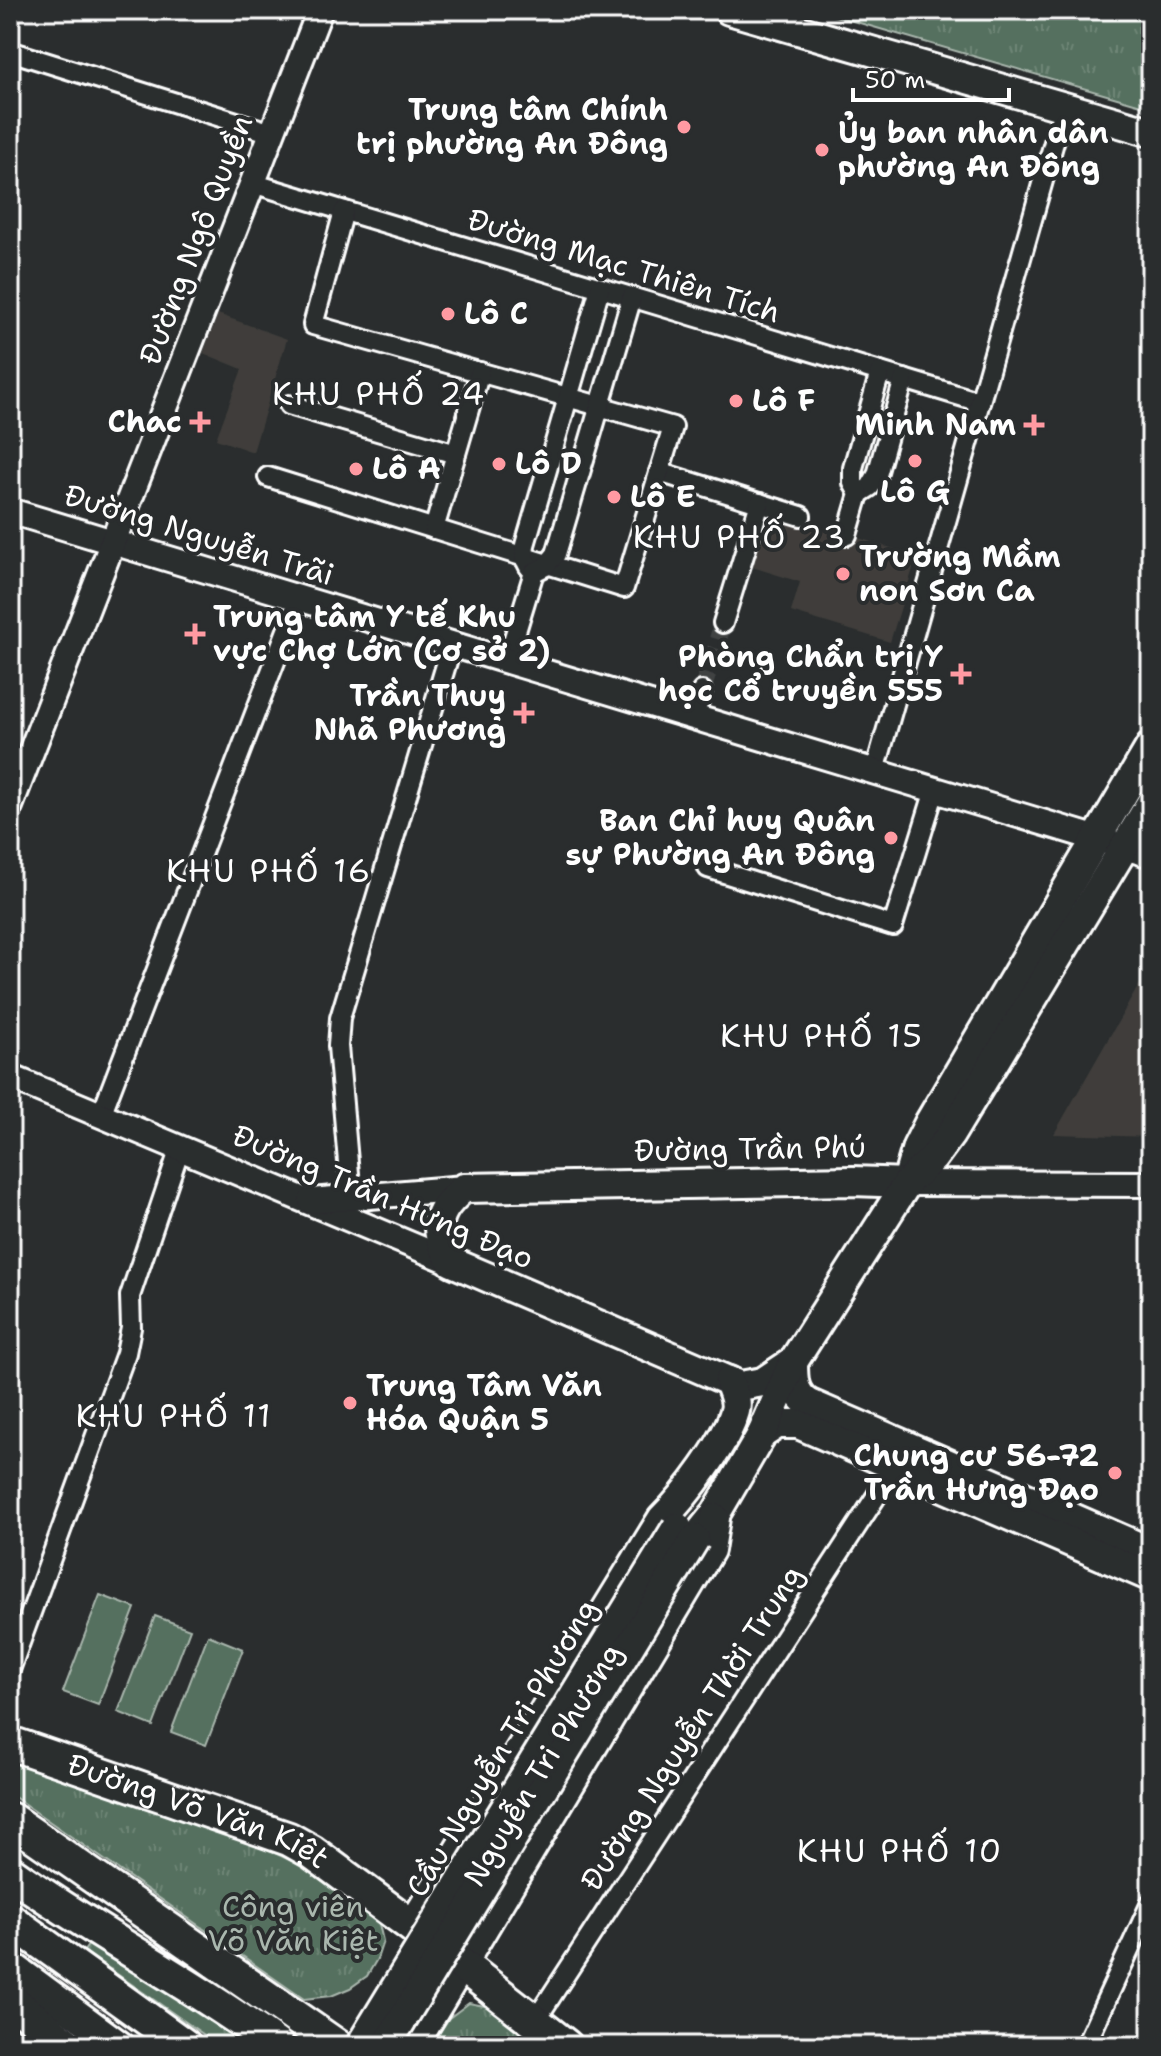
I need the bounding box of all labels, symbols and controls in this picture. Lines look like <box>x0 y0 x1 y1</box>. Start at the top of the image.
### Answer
scale bar <box>853 52 1009 102</box>
text: 50 m <box>865 64 925 96</box>
place label: Trung tâm Chính trị phường An Đông <box>356 89 668 164</box>
street label: Đường Ngô Quyền <box>129 109 262 371</box>
place label: Ủy ban nhân dân phường An Đông <box>838 111 1109 187</box>
marker: Trung tâm Chính trị phường An Đông <box>675 118 693 136</box>
marker: Ủy ban nhân dân phường An Đông <box>813 141 831 159</box>
street label: Đường Mạc Thiên Tích <box>463 198 785 333</box>
place label: Lô C <box>464 293 528 334</box>
marker: Lô C <box>439 305 457 323</box>
district label: KHU PHỐ 24 <box>272 370 486 415</box>
place label: Lô F <box>752 380 815 421</box>
marker: Lô F <box>727 392 745 410</box>
place label: Chac <box>107 401 182 442</box>
place label: Minh Nam <box>855 404 1016 445</box>
marker: Chac <box>189 411 211 433</box>
marker: Minh Nam <box>1023 414 1045 436</box>
place label: Lô D <box>515 443 582 484</box>
place label: Lô A <box>372 448 441 489</box>
marker: Lô G <box>906 452 924 470</box>
marker: Lô D <box>490 455 508 473</box>
marker: Lô A <box>347 460 365 478</box>
place label: Lô G <box>880 471 950 512</box>
street label: Đường Nguyễn Trãi <box>59 474 339 595</box>
place label: Lô E <box>630 476 696 517</box>
marker: Lô E <box>605 488 623 506</box>
district label: KHU PHỐ 23 <box>633 513 847 558</box>
place label: Trường Mầm non Sơn Ca <box>859 536 1061 611</box>
marker: Trường Mầm non Sơn Ca <box>834 565 852 583</box>
place label: Trung tâm Y tế Khu vực Chợ Lớn (Cơ sở 2) <box>213 596 551 671</box>
marker: Trung tâm Y tế Khu vực Chợ Lớn (Cơ sở 2) <box>184 623 206 645</box>
place label: Phòng Chẩn trị Y học Cổ truyền 555 <box>658 636 943 711</box>
marker: Phòng Chẩn trị Y học Cổ truyền 555 <box>950 663 972 685</box>
place label: Trần Thuỵ Nhã Phương <box>314 675 506 750</box>
marker: Trần Thuỵ Nhã Phương <box>513 702 535 724</box>
place label: Ban Chỉ huy Quân sự Phường An Đông <box>565 800 875 875</box>
marker: Ban Chỉ huy Quân sự Phường An Đông <box>882 829 900 847</box>
district label: KHU PHỐ 16 <box>166 847 372 892</box>
district label: KHU PHỐ 15 <box>720 1012 924 1057</box>
street label: Đường Trần Hưng Đạo <box>226 1114 540 1279</box>
street label: Đường Trần Phú <box>634 1126 866 1171</box>
place label: Trung Tâm Văn Hóa Quận 5 <box>366 1365 602 1440</box>
district label: KHU PHỐ 11 <box>76 1392 273 1437</box>
marker: Trung Tâm Văn Hóa Quận 5 <box>341 1394 359 1412</box>
place label: Chung cư 56-72 Trần Hưng Đạo <box>854 1435 1099 1510</box>
marker: Chung cư 56-72 Trần Hưng Đạo <box>1106 1464 1124 1482</box>
street label: Đường Nguyễn Thời Trung <box>571 1557 812 1898</box>
street label: Cầu Nguyễn Tri Phương <box>399 1593 605 1903</box>
street label: Nguyễn Tri Phương <box>456 1637 630 1893</box>
street label: Đường Võ Văn Kiệt <box>62 1743 338 1878</box>
district label: KHU PHỐ 10 <box>797 1827 1003 1872</box>
park label: Công viên Võ Văn Kiệt <box>207 1886 379 1961</box>

